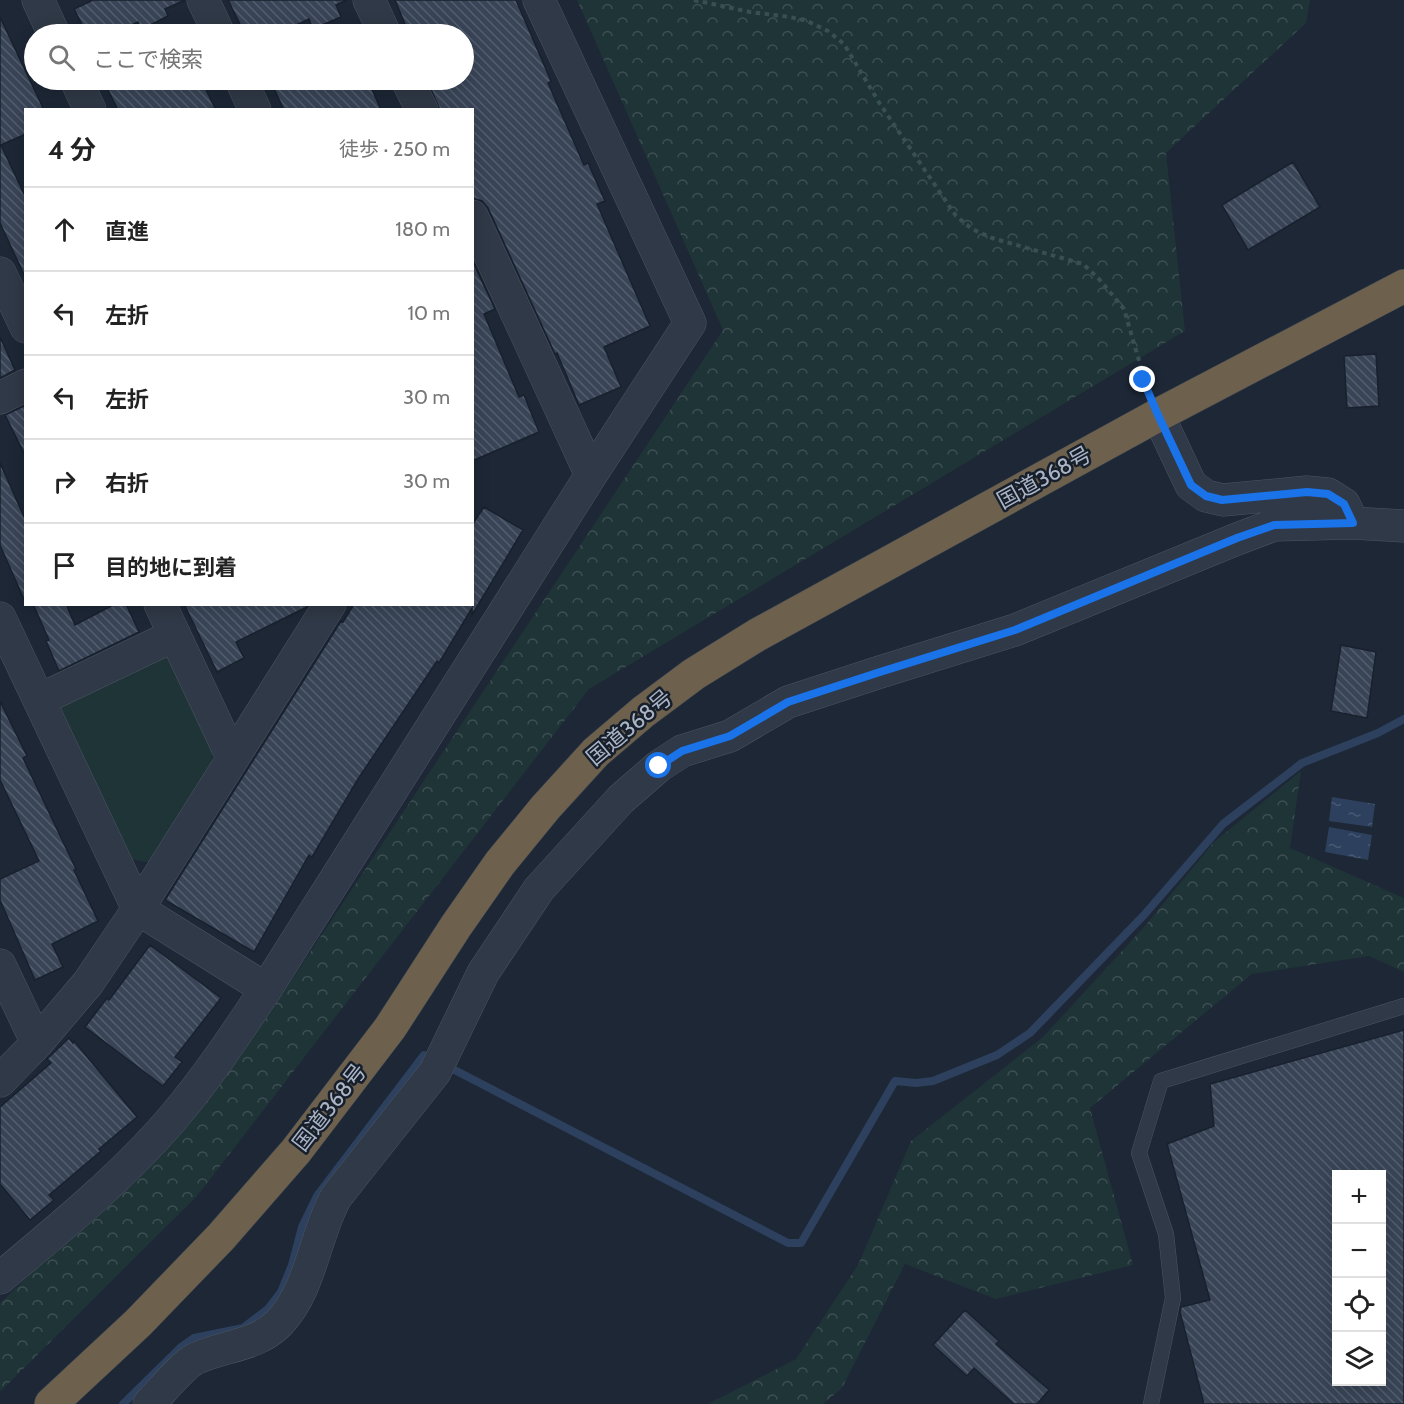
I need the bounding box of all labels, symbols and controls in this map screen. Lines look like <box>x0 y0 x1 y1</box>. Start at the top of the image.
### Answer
search box <box>24 24 474 90</box>
icon: search <box>45 41 78 74</box>
text: ここで検索 <box>93 46 203 73</box>
text: 4 分 <box>48 134 96 166</box>
text: 徒歩 · 250 m <box>339 137 450 161</box>
icon: ahead <box>48 213 81 246</box>
text: 180 m <box>395 217 450 241</box>
text: 直進 <box>105 218 149 245</box>
icon: left <box>48 297 81 330</box>
text: 10 m <box>407 301 450 325</box>
text: 左折 <box>105 302 149 329</box>
route end <box>1129 366 1155 392</box>
icon: left <box>48 381 81 414</box>
text: 30 m <box>403 385 450 409</box>
text: 左折 <box>105 386 149 413</box>
street label: 国道368号 <box>992 440 1096 514</box>
icon: right <box>48 465 81 498</box>
text: 30 m <box>403 469 450 493</box>
text: 右折 <box>105 470 149 497</box>
icon: arrive <box>48 549 81 582</box>
text: 目的地に到着 <box>105 554 237 581</box>
street label: 国道368号 <box>581 684 678 771</box>
route start <box>645 752 671 778</box>
street label: 国道368号 <box>287 1058 372 1156</box>
map controls <box>1332 1170 1386 1386</box>
button: + <box>1332 1170 1386 1224</box>
button: − <box>1332 1224 1386 1278</box>
button: locate <box>1332 1278 1386 1332</box>
button: layers <box>1332 1332 1386 1386</box>

